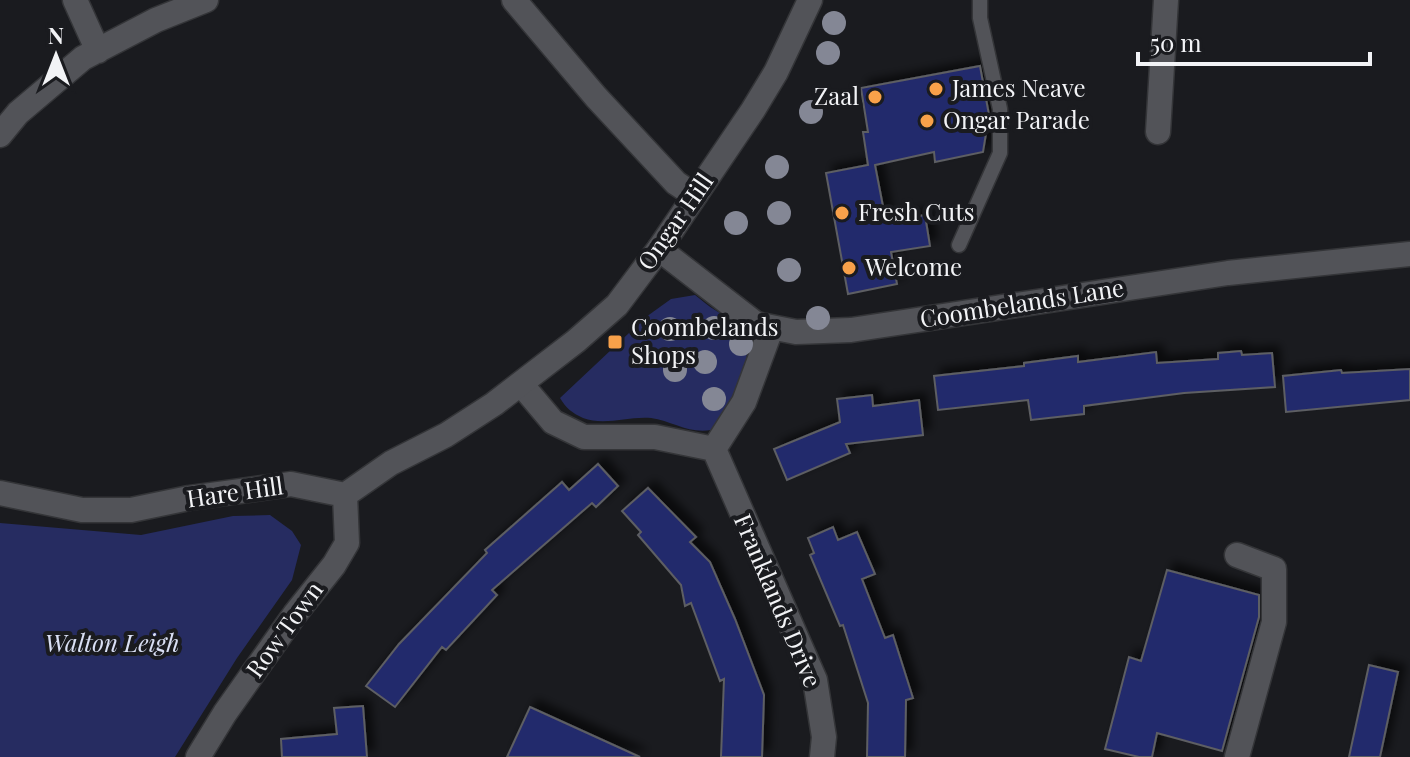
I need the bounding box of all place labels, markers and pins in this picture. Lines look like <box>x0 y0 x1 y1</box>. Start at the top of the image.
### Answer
place label: James Neave <box>951 71 1086 103</box>
place label: Zaal <box>814 79 859 111</box>
marker: James Neave <box>927 80 945 98</box>
marker: Zaal <box>866 88 884 106</box>
place label: Ongar Parade <box>943 103 1090 135</box>
marker: Ongar Parade <box>918 112 936 130</box>
place label: Fresh Cuts <box>858 195 975 227</box>
marker: Fresh Cuts <box>833 204 851 222</box>
place label: Welcome <box>864 250 962 282</box>
marker: Welcome <box>840 259 858 277</box>
place label: Coombelands Shops <box>631 310 779 370</box>
marker: Coombelands Shops <box>606 333 624 351</box>

